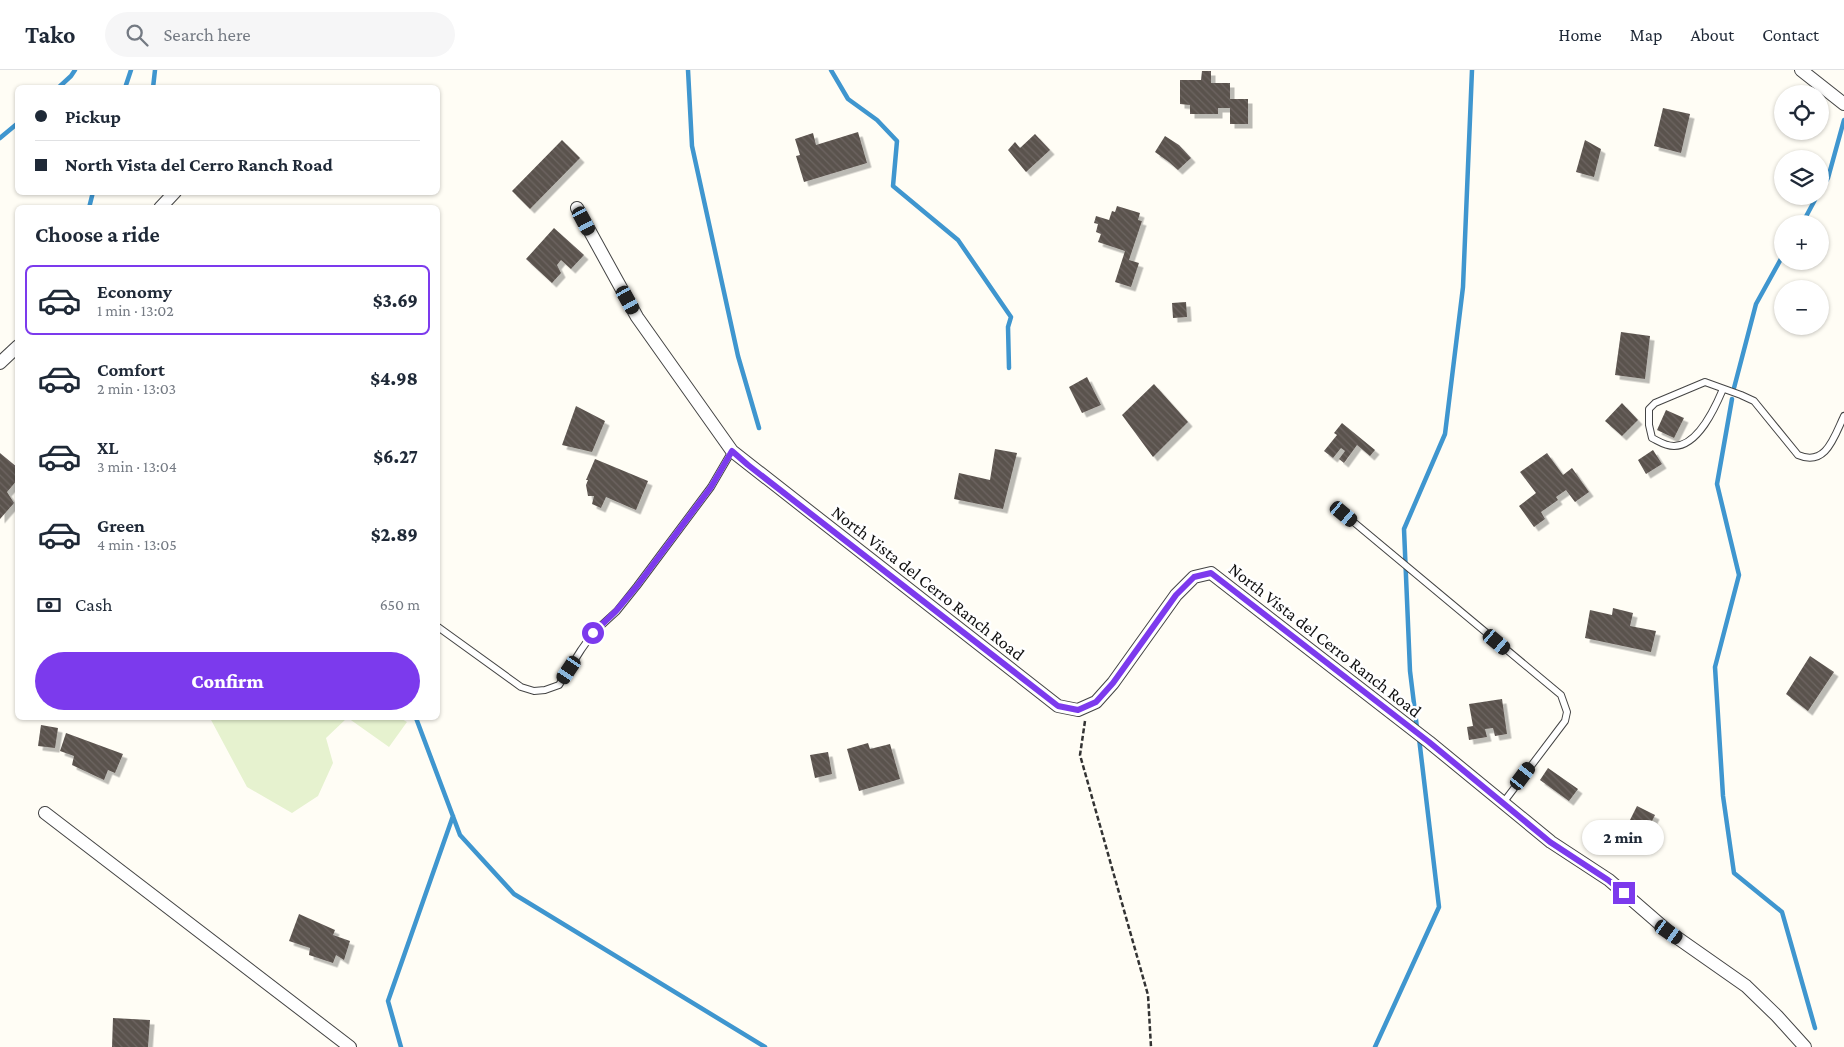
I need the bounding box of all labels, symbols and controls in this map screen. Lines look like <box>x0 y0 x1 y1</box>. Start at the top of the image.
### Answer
search box <box>105 12 455 57</box>
text: Tako <box>25 21 75 48</box>
icon: search <box>123 21 151 49</box>
text: Search here <box>163 24 251 45</box>
text: Home <box>1559 25 1602 45</box>
text: Map <box>1630 25 1662 45</box>
text: About <box>1690 25 1734 45</box>
text: Contact <box>1762 25 1819 45</box>
map controls <box>1774 85 1829 335</box>
button: locate <box>1774 85 1829 140</box>
text: Pickup <box>65 106 121 127</box>
button: layers <box>1774 150 1829 205</box>
text: North Vista del Cerro Ranch Road <box>65 154 333 175</box>
car <box>570 204 597 238</box>
button: + <box>1774 215 1829 270</box>
text: Choose a ride <box>35 222 160 247</box>
icon: car <box>37 278 82 323</box>
button: − <box>1774 280 1829 335</box>
text: Economy <box>97 281 172 302</box>
car <box>614 283 641 317</box>
text: $3.69 <box>373 290 418 311</box>
text: 1 min · 13:02 <box>97 302 174 319</box>
icon: car <box>37 356 82 401</box>
text: Comfort <box>97 359 165 380</box>
text: $4.98 <box>370 368 418 389</box>
text: 2 min · 13:03 <box>97 380 176 397</box>
icon: car <box>37 434 82 479</box>
text: XL <box>97 437 119 458</box>
text: $6.27 <box>373 446 418 467</box>
text: 3 min · 13:04 <box>97 458 177 475</box>
car <box>1327 499 1360 529</box>
street label: North Vista del Cerro Ranch Road <box>828 502 1029 665</box>
icon: car <box>37 512 82 557</box>
text: Green <box>97 515 145 536</box>
text: $2.89 <box>371 524 418 545</box>
text: 4 min · 13:05 <box>97 536 177 553</box>
street label: North Vista del Cerro Ranch Road <box>1225 559 1426 722</box>
icon: cash <box>35 591 63 619</box>
text: Cash <box>75 594 113 615</box>
text: 650 m <box>380 596 420 613</box>
route start <box>582 622 604 644</box>
car <box>1480 627 1513 657</box>
button: Confirm <box>35 652 420 710</box>
car <box>554 653 583 687</box>
car <box>1507 760 1538 792</box>
callout: 2 min <box>1583 820 1665 856</box>
text: 2 min <box>1603 829 1643 846</box>
route end <box>1613 882 1635 904</box>
car <box>1652 917 1685 947</box>

